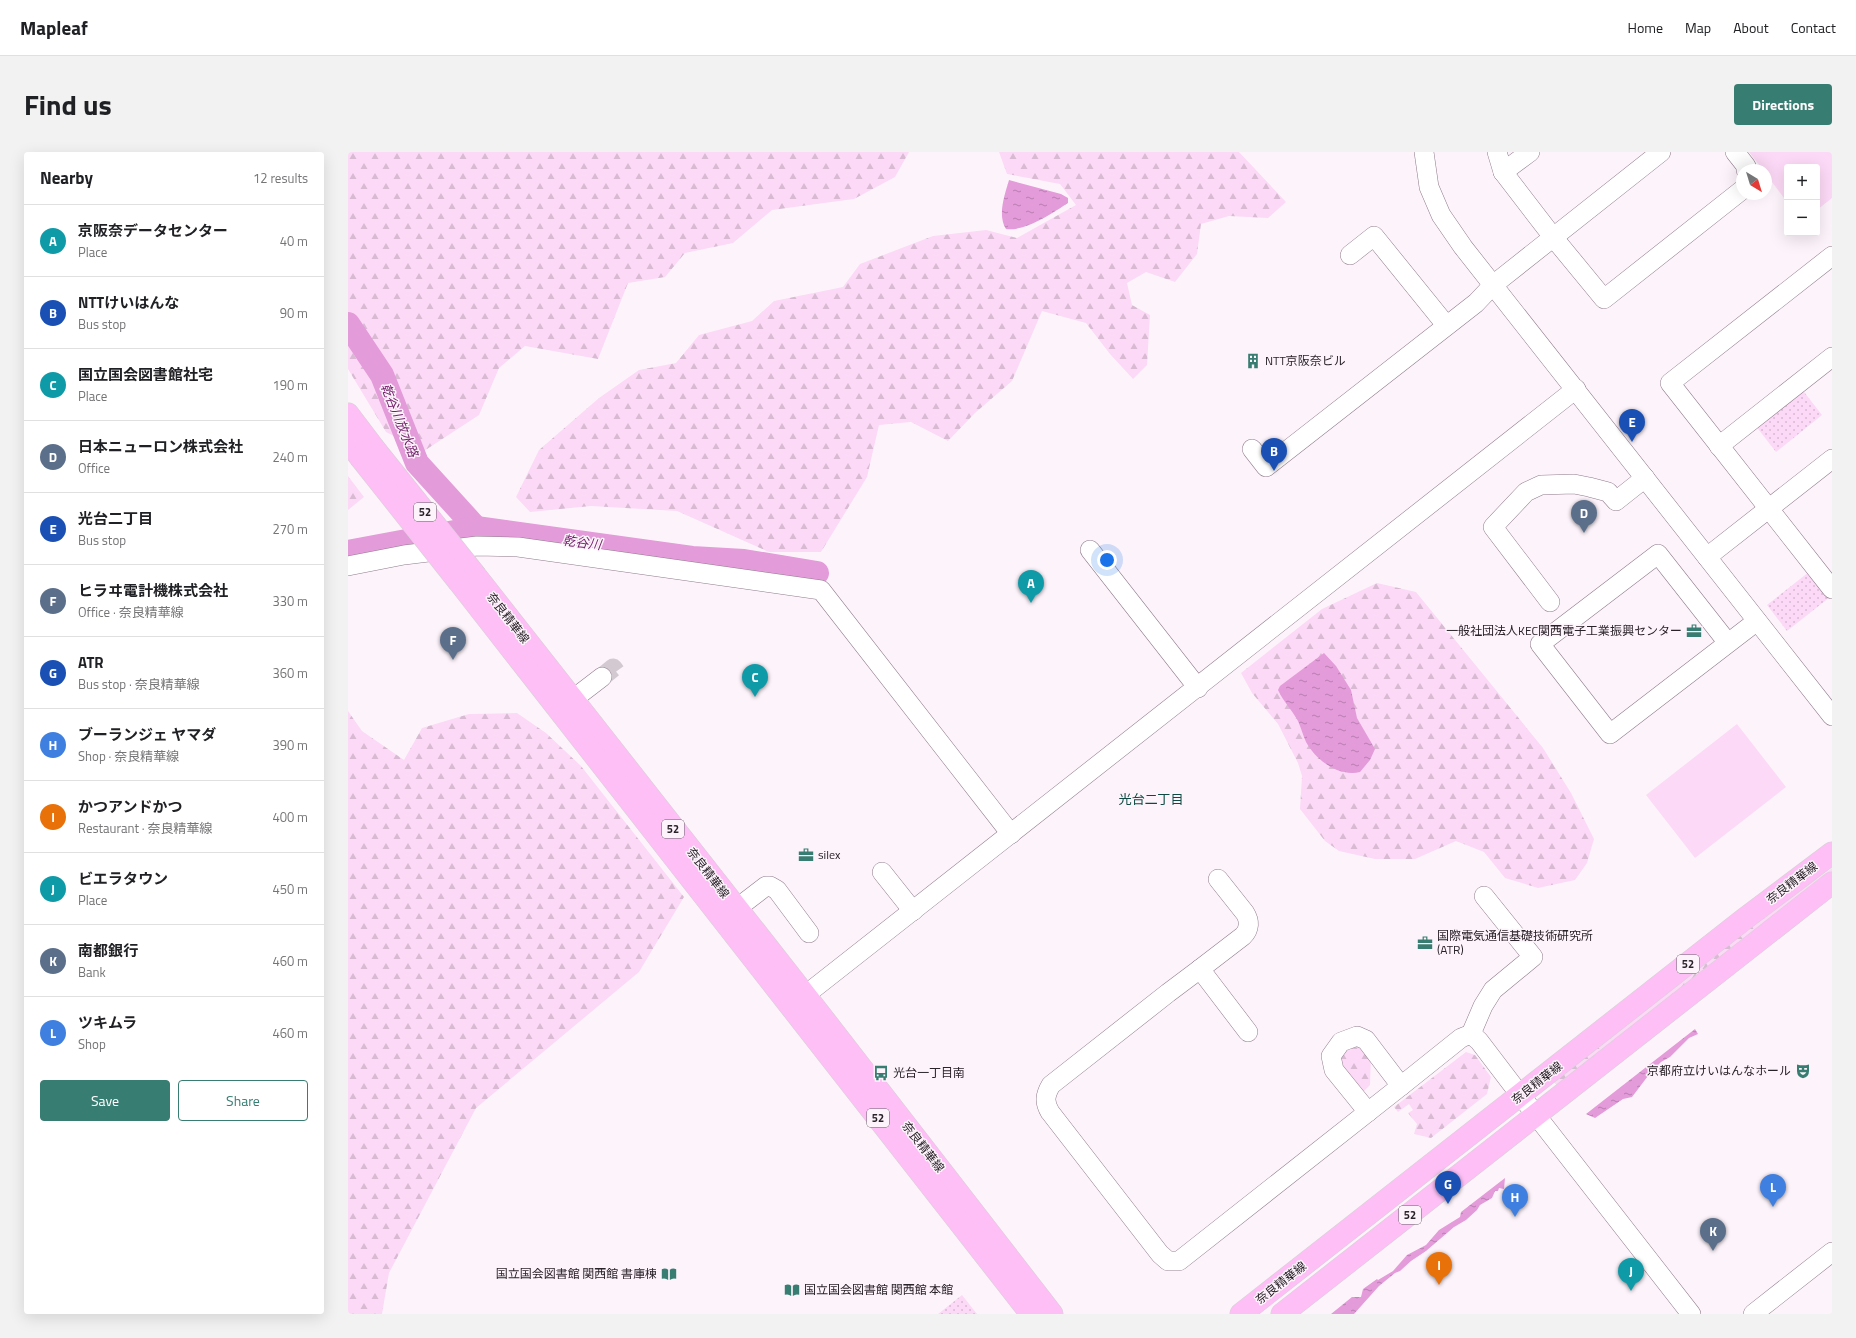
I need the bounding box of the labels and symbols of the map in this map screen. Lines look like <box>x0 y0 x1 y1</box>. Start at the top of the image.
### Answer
north arrow <box>1736 164 1772 200</box>
place label: NTT京阪奈ビル <box>1265 351 1346 370</box>
building icon: NTT京阪奈ビル <box>1244 352 1262 370</box>
water label: 乾谷川放水路 <box>376 380 424 461</box>
pin: E <box>1619 409 1645 442</box>
pin: B <box>1261 438 1287 471</box>
pin: D <box>1571 500 1597 533</box>
road number: 52 <box>414 503 436 521</box>
water label: 乾谷川 <box>561 530 605 555</box>
your location <box>1097 550 1117 570</box>
pin: A <box>1018 570 1044 603</box>
street label: 奈良精華線 <box>482 588 534 647</box>
place label: 一般社団法人KEC関西電子工業振興センター <box>1446 621 1682 640</box>
office icon: 一般社団法人KEC関西電子工業振興センター <box>1685 622 1703 640</box>
pin: F <box>440 627 466 660</box>
pin: C <box>742 664 768 697</box>
district label: 光台二丁目 <box>1118 789 1184 809</box>
road number: 52 <box>662 820 684 838</box>
street label: 奈良精華線 <box>682 843 734 902</box>
place label: silex <box>818 845 841 864</box>
office icon: silex <box>797 846 815 864</box>
street label: 奈良精華線 <box>1762 857 1821 908</box>
place label: 国際電気通信基礎技術研究所 (ATR) <box>1437 926 1593 959</box>
office icon: 国際電気通信基礎技術研究所 (ATR) <box>1416 934 1434 952</box>
road number: 52 <box>1677 955 1699 973</box>
street label: 奈良精華線 <box>1507 1057 1566 1109</box>
place label: 京都府立けいはんなホール <box>1647 1061 1791 1080</box>
theatre icon: 京都府立けいはんなホール <box>1794 1062 1812 1080</box>
place label: 光台一丁目南 <box>893 1063 965 1082</box>
bus stop icon: 光台一丁目南 <box>872 1064 890 1082</box>
road number: 52 <box>867 1109 889 1127</box>
street label: 奈良精華線 <box>897 1117 949 1176</box>
pin: G <box>1435 1171 1461 1204</box>
pin: L <box>1760 1174 1786 1207</box>
pin: H <box>1502 1184 1528 1217</box>
road number: 52 <box>1399 1206 1421 1224</box>
pin: K <box>1700 1218 1726 1251</box>
pin: I <box>1426 1252 1452 1285</box>
street label: 奈良精華線 <box>1251 1257 1310 1309</box>
pin: J <box>1618 1258 1644 1291</box>
place label: 国立国会図書館 関西館 書庫棟 <box>496 1264 657 1283</box>
library icon: 国立国会図書館 関西館 書庫棟 <box>660 1265 678 1283</box>
place label: 国立国会図書館 関西館 本館 <box>804 1280 953 1299</box>
library icon: 国立国会図書館 関西館 本館 <box>783 1281 801 1299</box>

